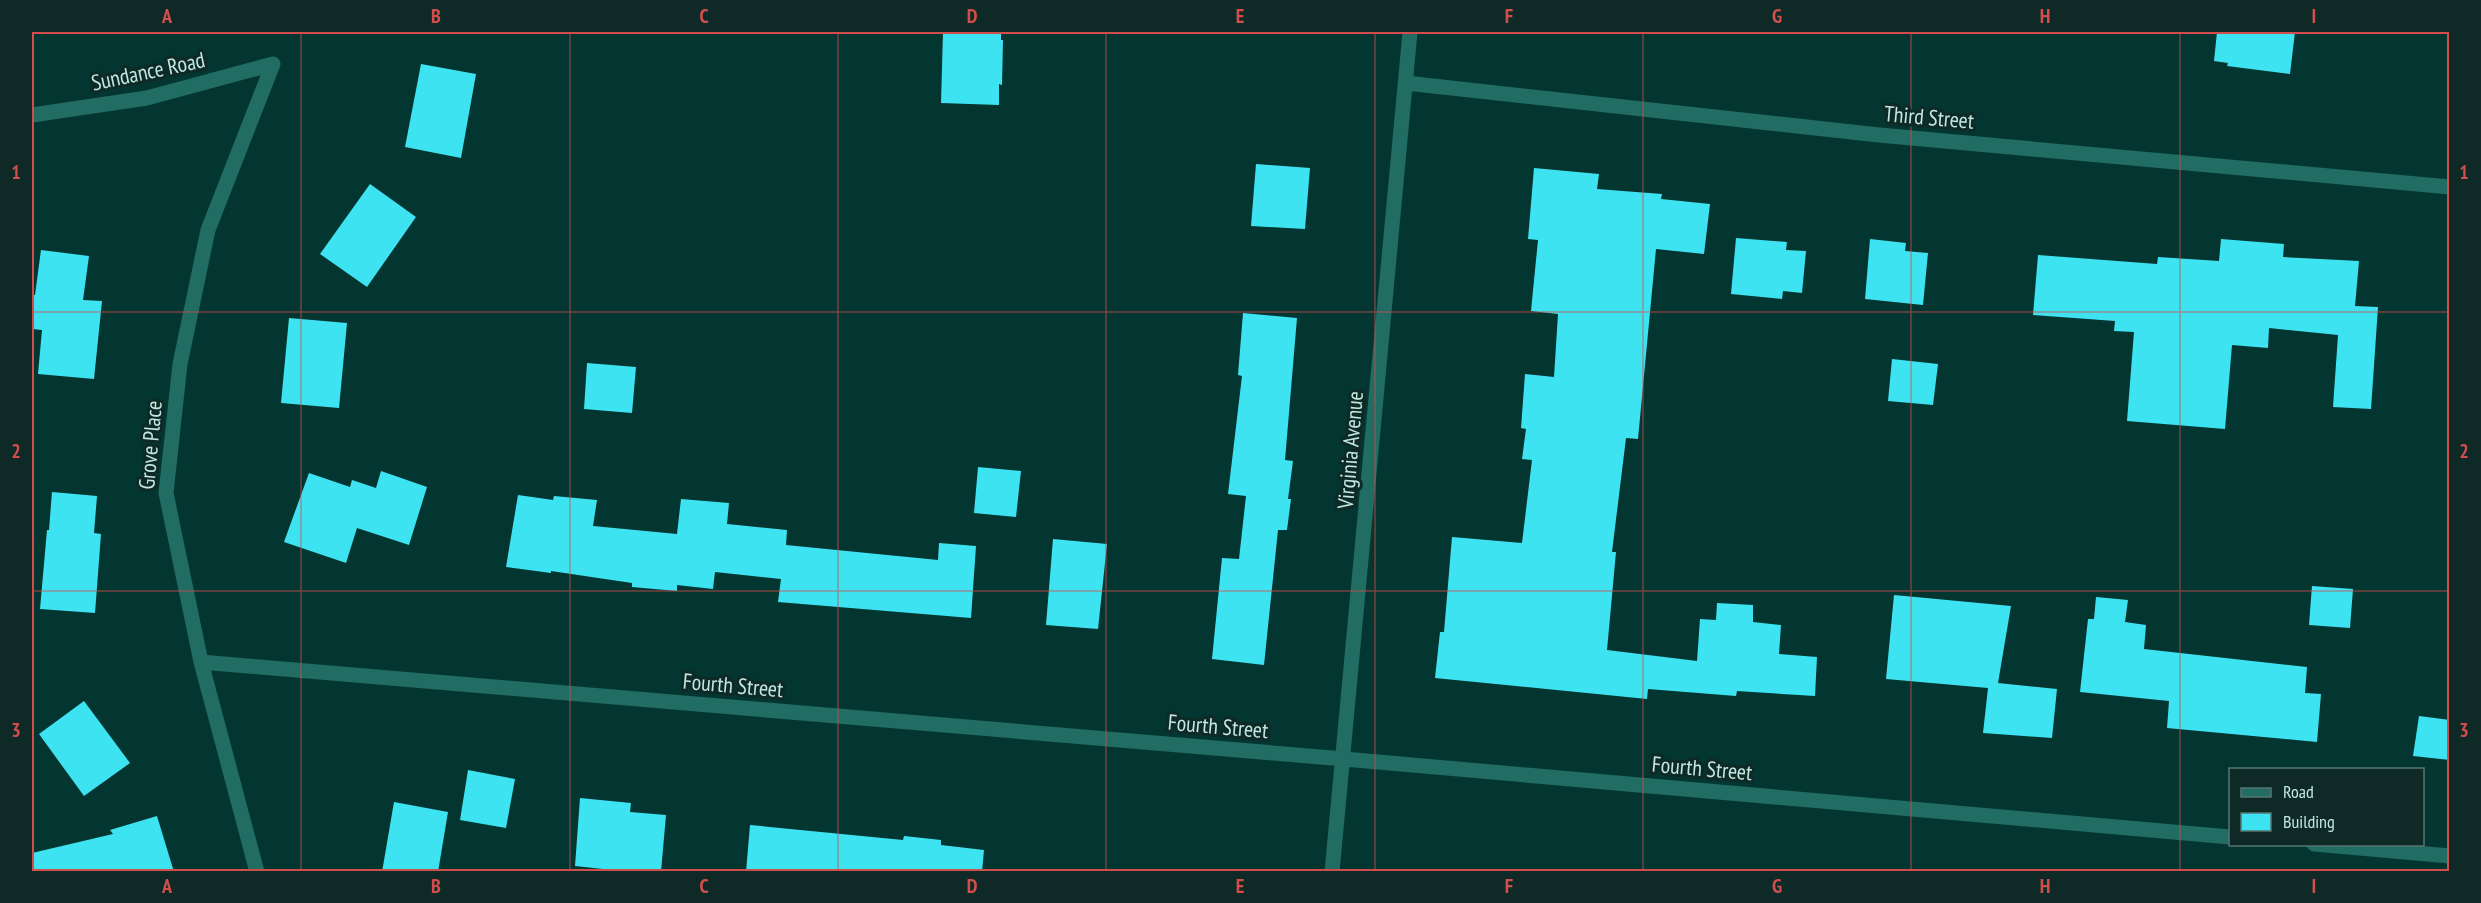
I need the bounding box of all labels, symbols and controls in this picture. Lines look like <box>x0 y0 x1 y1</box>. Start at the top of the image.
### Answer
text: A <box>161 3 173 29</box>
text: B <box>431 3 441 29</box>
text: C <box>699 3 709 29</box>
text: D <box>967 3 978 29</box>
text: E <box>1236 3 1244 29</box>
text: F <box>1505 3 1513 29</box>
text: G <box>1772 3 1782 29</box>
text: H <box>2040 3 2050 29</box>
text: I <box>2312 3 2316 29</box>
street label: Sundance Road <box>89 45 207 97</box>
street label: Third Street <box>1883 99 1975 135</box>
text: 1 <box>11 159 21 185</box>
text: 1 <box>2459 159 2469 185</box>
street label: Virginia Avenue <box>1331 390 1369 511</box>
street label: Grove Place <box>132 400 168 490</box>
text: 2 <box>11 438 21 464</box>
text: 2 <box>2459 438 2469 464</box>
street label: Fourth Street <box>682 667 784 703</box>
street label: Fourth Street <box>1167 708 1269 744</box>
text: 3 <box>11 717 21 743</box>
text: 3 <box>2459 717 2469 743</box>
street label: Fourth Street <box>1651 750 1753 786</box>
legend <box>2229 768 2424 846</box>
text: Road <box>2283 780 2314 803</box>
text: Building <box>2283 810 2335 833</box>
text: A <box>161 873 173 899</box>
text: B <box>431 873 441 899</box>
text: C <box>699 873 709 899</box>
text: D <box>967 873 978 899</box>
text: E <box>1236 873 1244 899</box>
text: F <box>1505 873 1513 899</box>
text: G <box>1772 873 1782 899</box>
text: H <box>2040 873 2050 899</box>
text: I <box>2312 873 2316 899</box>

